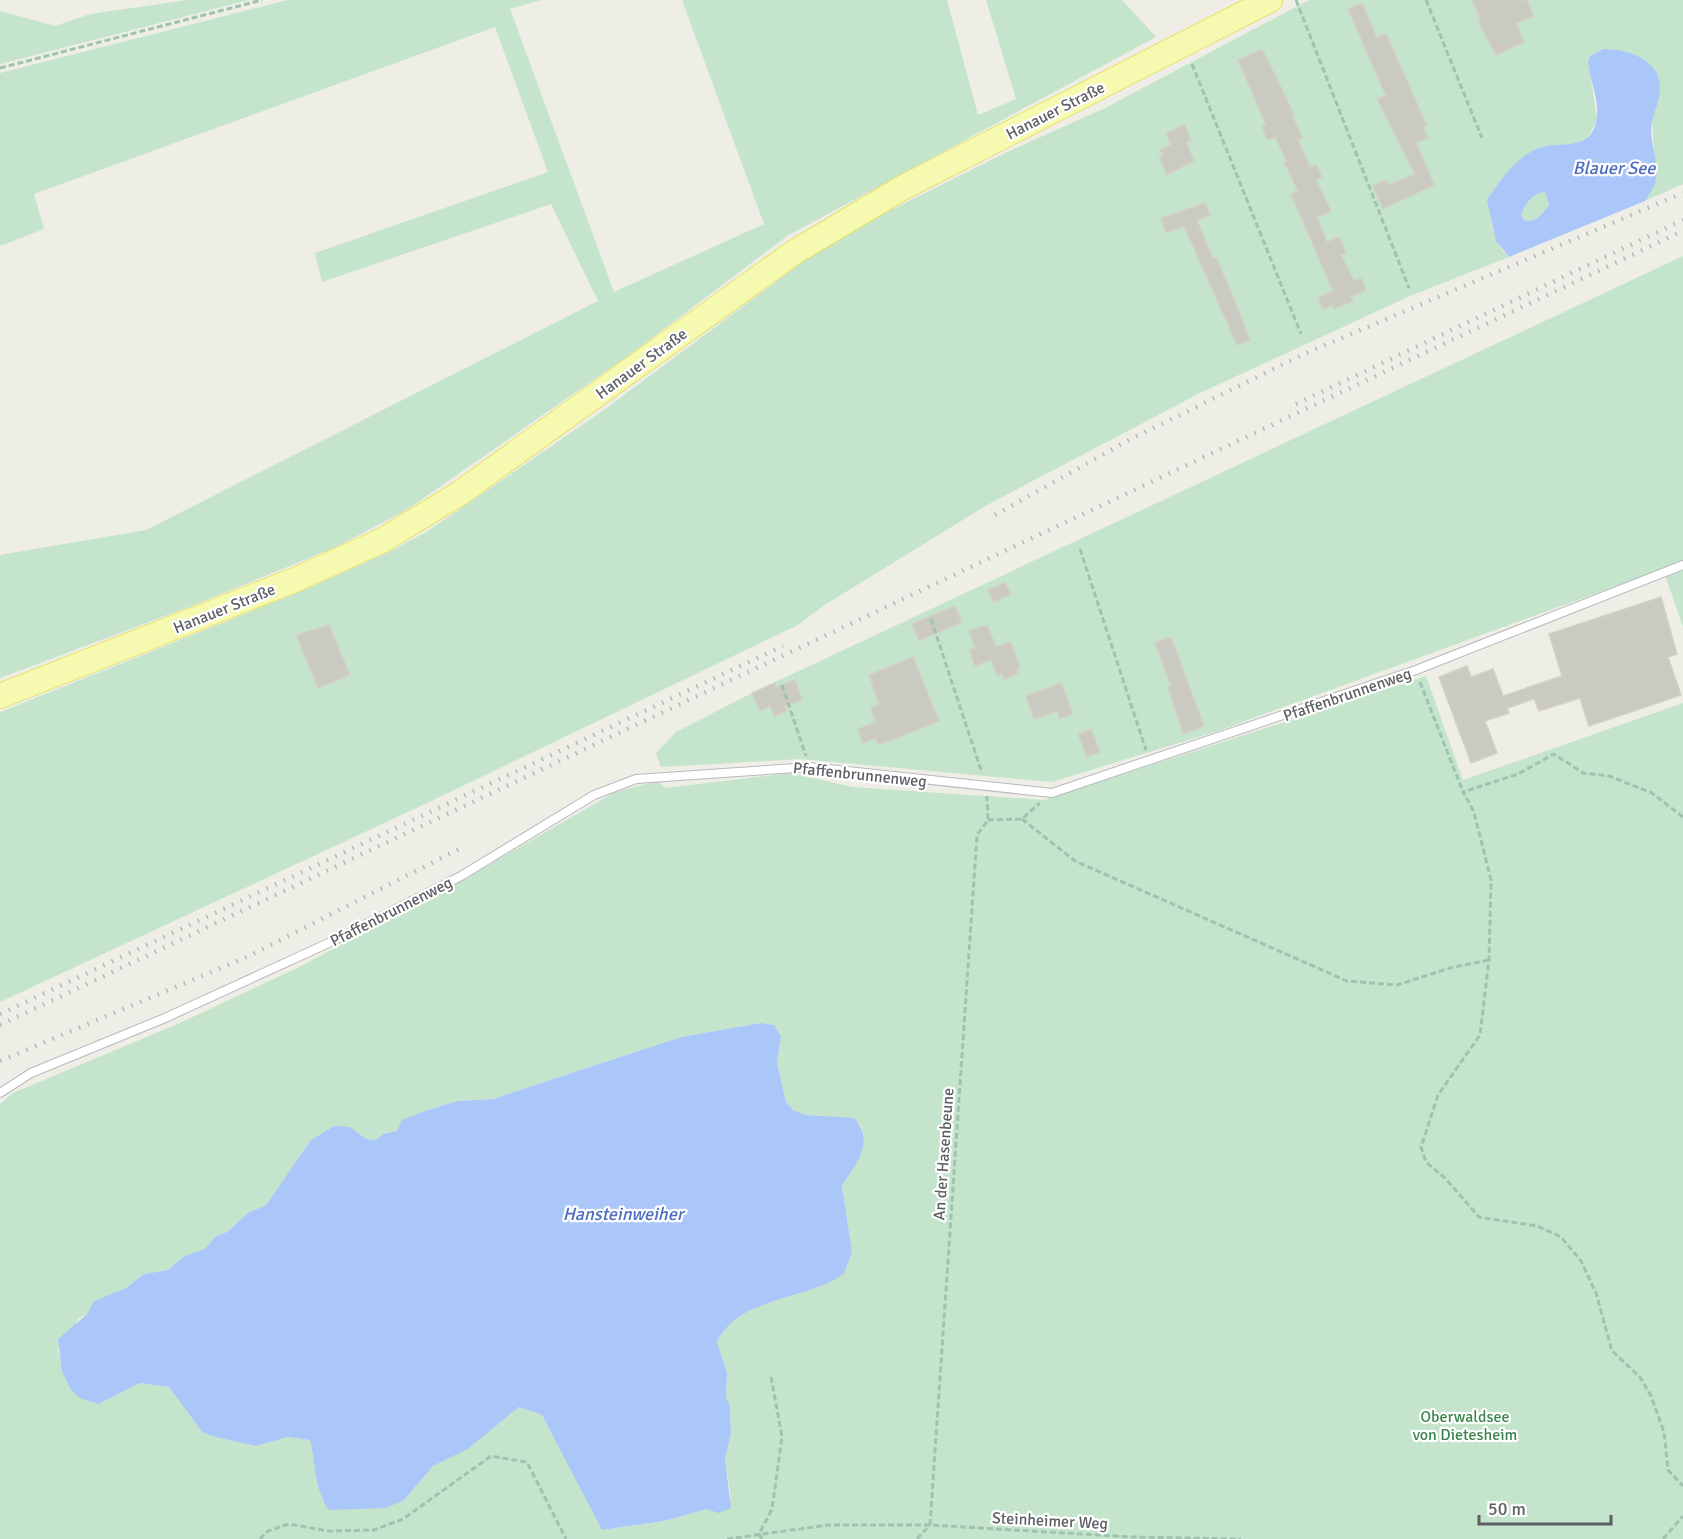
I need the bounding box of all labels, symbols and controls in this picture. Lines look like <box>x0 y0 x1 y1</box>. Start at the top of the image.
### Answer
street label: Hanauer Straße <box>1003 77 1108 144</box>
water label: Blauer See <box>1573 157 1656 179</box>
street label: Hanauer Straße <box>592 324 691 404</box>
street label: Hanauer Straße <box>170 579 278 638</box>
street label: Pfaffenbrunnenweg <box>1281 664 1414 726</box>
street label: Pfaffenbrunnenweg <box>792 758 928 792</box>
street label: Pfaffenbrunnenweg <box>327 872 456 951</box>
street label: An der Hasenbeune <box>929 1087 959 1221</box>
water label: Hansteinweiher <box>563 1203 686 1225</box>
park label: Oberwaldsee von Dietesheim <box>1413 1407 1517 1445</box>
scale bar <box>1479 1488 1611 1526</box>
text: 50 m <box>1488 1498 1526 1520</box>
street label: Steinheimer Weg <box>991 1508 1108 1534</box>

